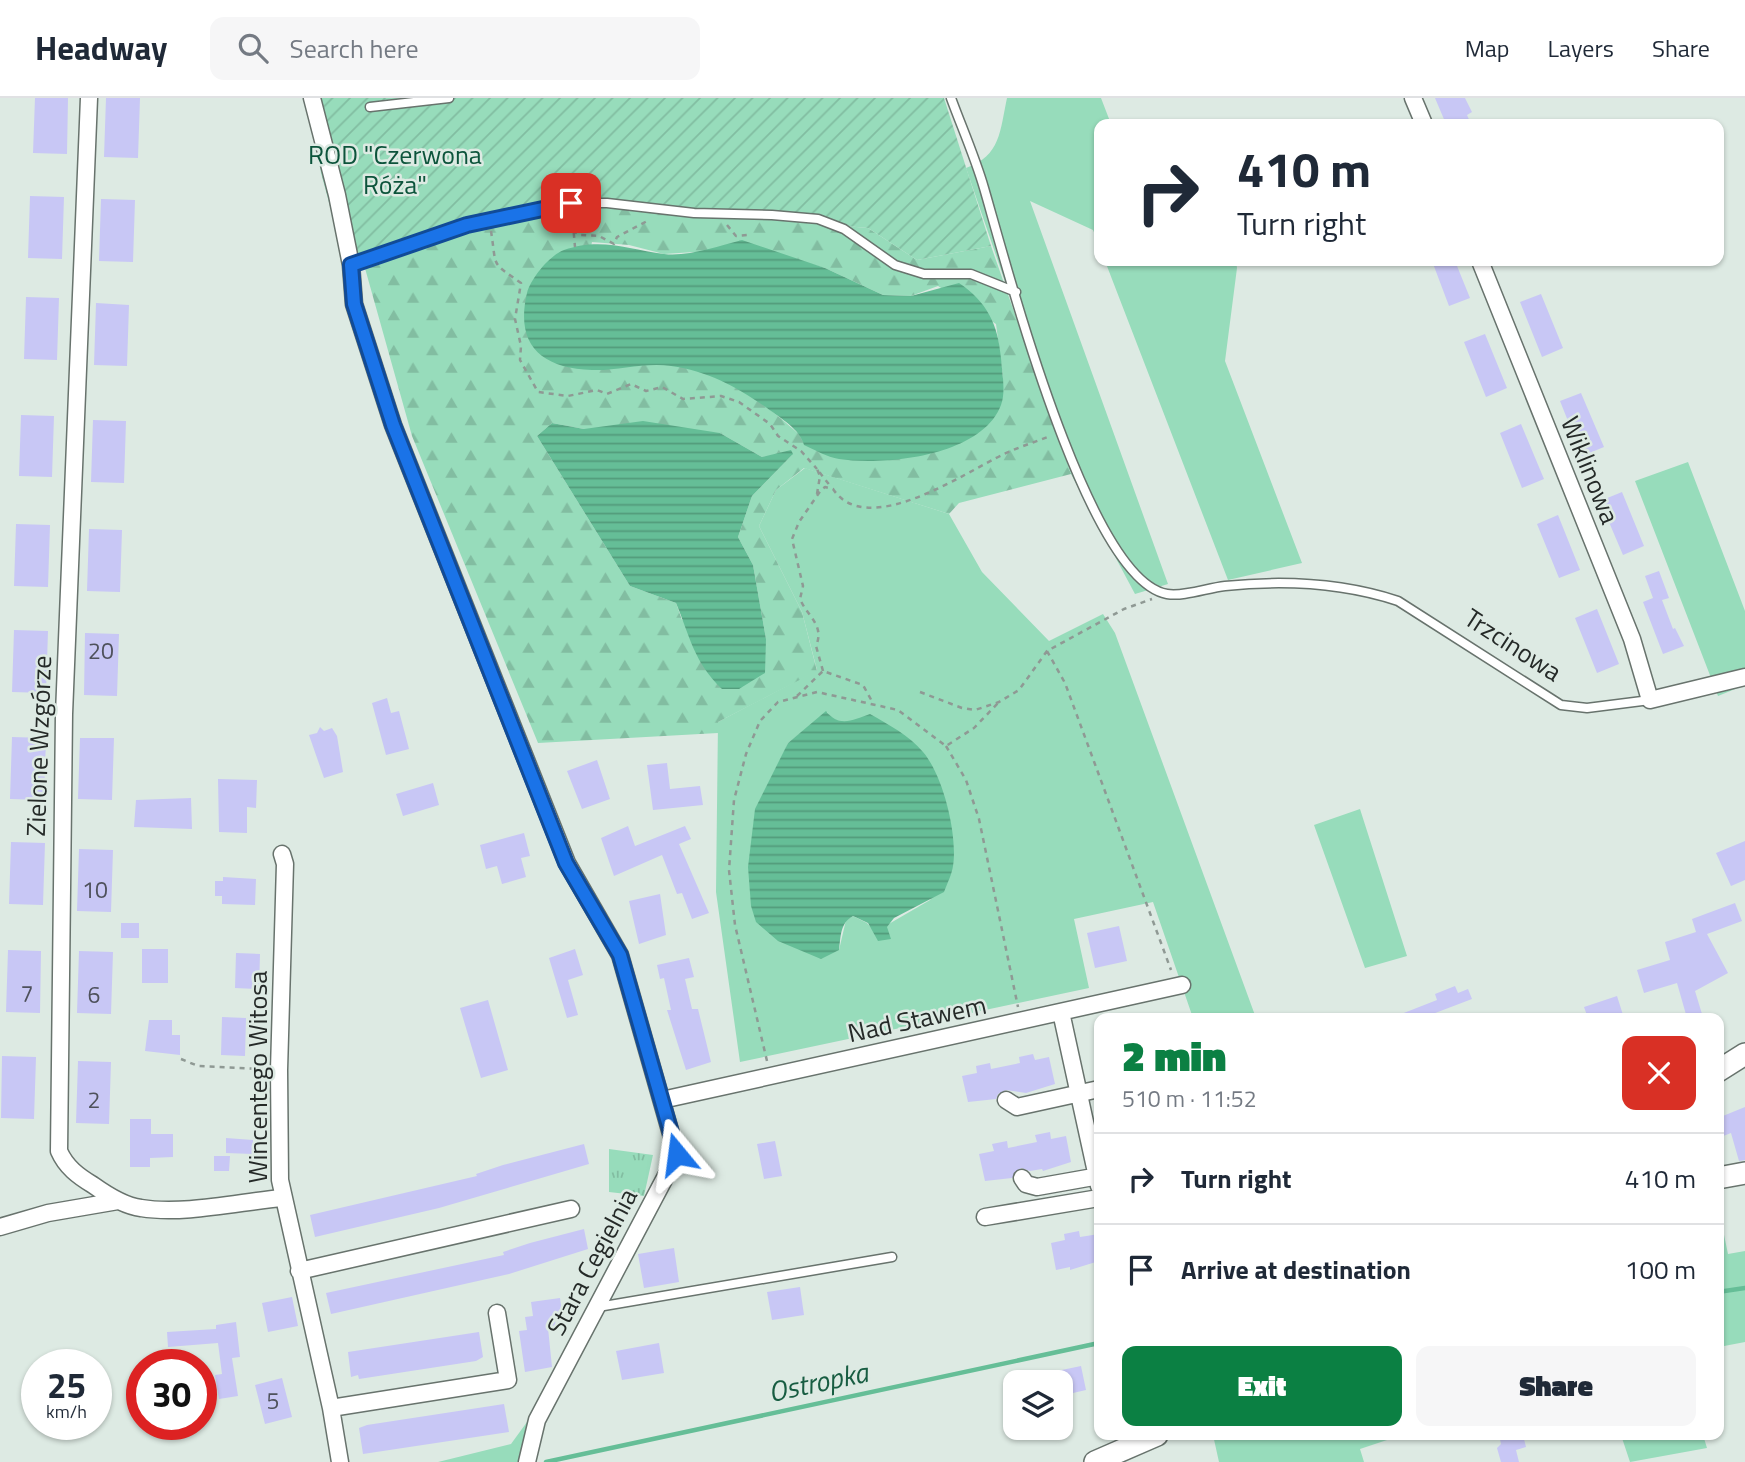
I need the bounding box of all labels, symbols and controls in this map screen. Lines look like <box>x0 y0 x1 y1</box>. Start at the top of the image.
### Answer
search box <box>210 17 700 80</box>
text: Headway <box>35 23 168 73</box>
icon: search <box>234 29 272 67</box>
text: Search here <box>290 29 419 68</box>
text: Map <box>1465 30 1510 66</box>
text: Layers <box>1548 30 1614 66</box>
text: Share <box>1652 30 1710 66</box>
text: 410 m <box>1237 131 1371 206</box>
park label: ROD "Czerwona Róża" <box>308 135 482 204</box>
icon: right <box>1122 147 1213 238</box>
pin <box>541 173 601 233</box>
icon: arrive <box>552 184 590 222</box>
text: Turn right <box>1237 199 1366 247</box>
street label: Wiklinowa <box>1551 410 1630 530</box>
street label: Trzcinowa <box>1457 598 1570 691</box>
house number: 20 <box>88 633 114 668</box>
street label: Zielone Wzgórze <box>16 655 61 837</box>
house number: 10 <box>82 872 108 907</box>
street label: Wincentego Witosa <box>238 971 277 1183</box>
house number: 7 <box>21 976 33 1011</box>
house number: 6 <box>88 977 100 1012</box>
street label: Nad Stawem <box>844 985 990 1052</box>
text: 2 min <box>1122 1023 1226 1087</box>
button: close <box>1622 1036 1696 1110</box>
text: 510 m · 11:52 <box>1122 1081 1257 1116</box>
house number: 2 <box>88 1082 100 1117</box>
position arrow <box>640 1117 714 1191</box>
text: Turn right <box>1181 1159 1292 1198</box>
text: 410 m <box>1625 1159 1696 1198</box>
icon: right <box>1122 1160 1160 1198</box>
street label: Stara Cegielnia <box>536 1181 647 1342</box>
text: Arrive at destination <box>1181 1250 1411 1289</box>
text: 100 m <box>1625 1250 1696 1289</box>
icon: arrive <box>1122 1251 1160 1289</box>
button: Exit <box>1122 1346 1402 1426</box>
button: Share <box>1416 1346 1696 1426</box>
speed limit sign: 30 <box>126 1349 217 1440</box>
water label: Ostropka <box>764 1350 874 1413</box>
text: 25 <box>47 1358 86 1412</box>
map controls <box>1003 1370 1073 1440</box>
button: layers <box>1003 1370 1073 1440</box>
house number: 5 <box>267 1383 279 1418</box>
text: km/h <box>46 1398 87 1425</box>

